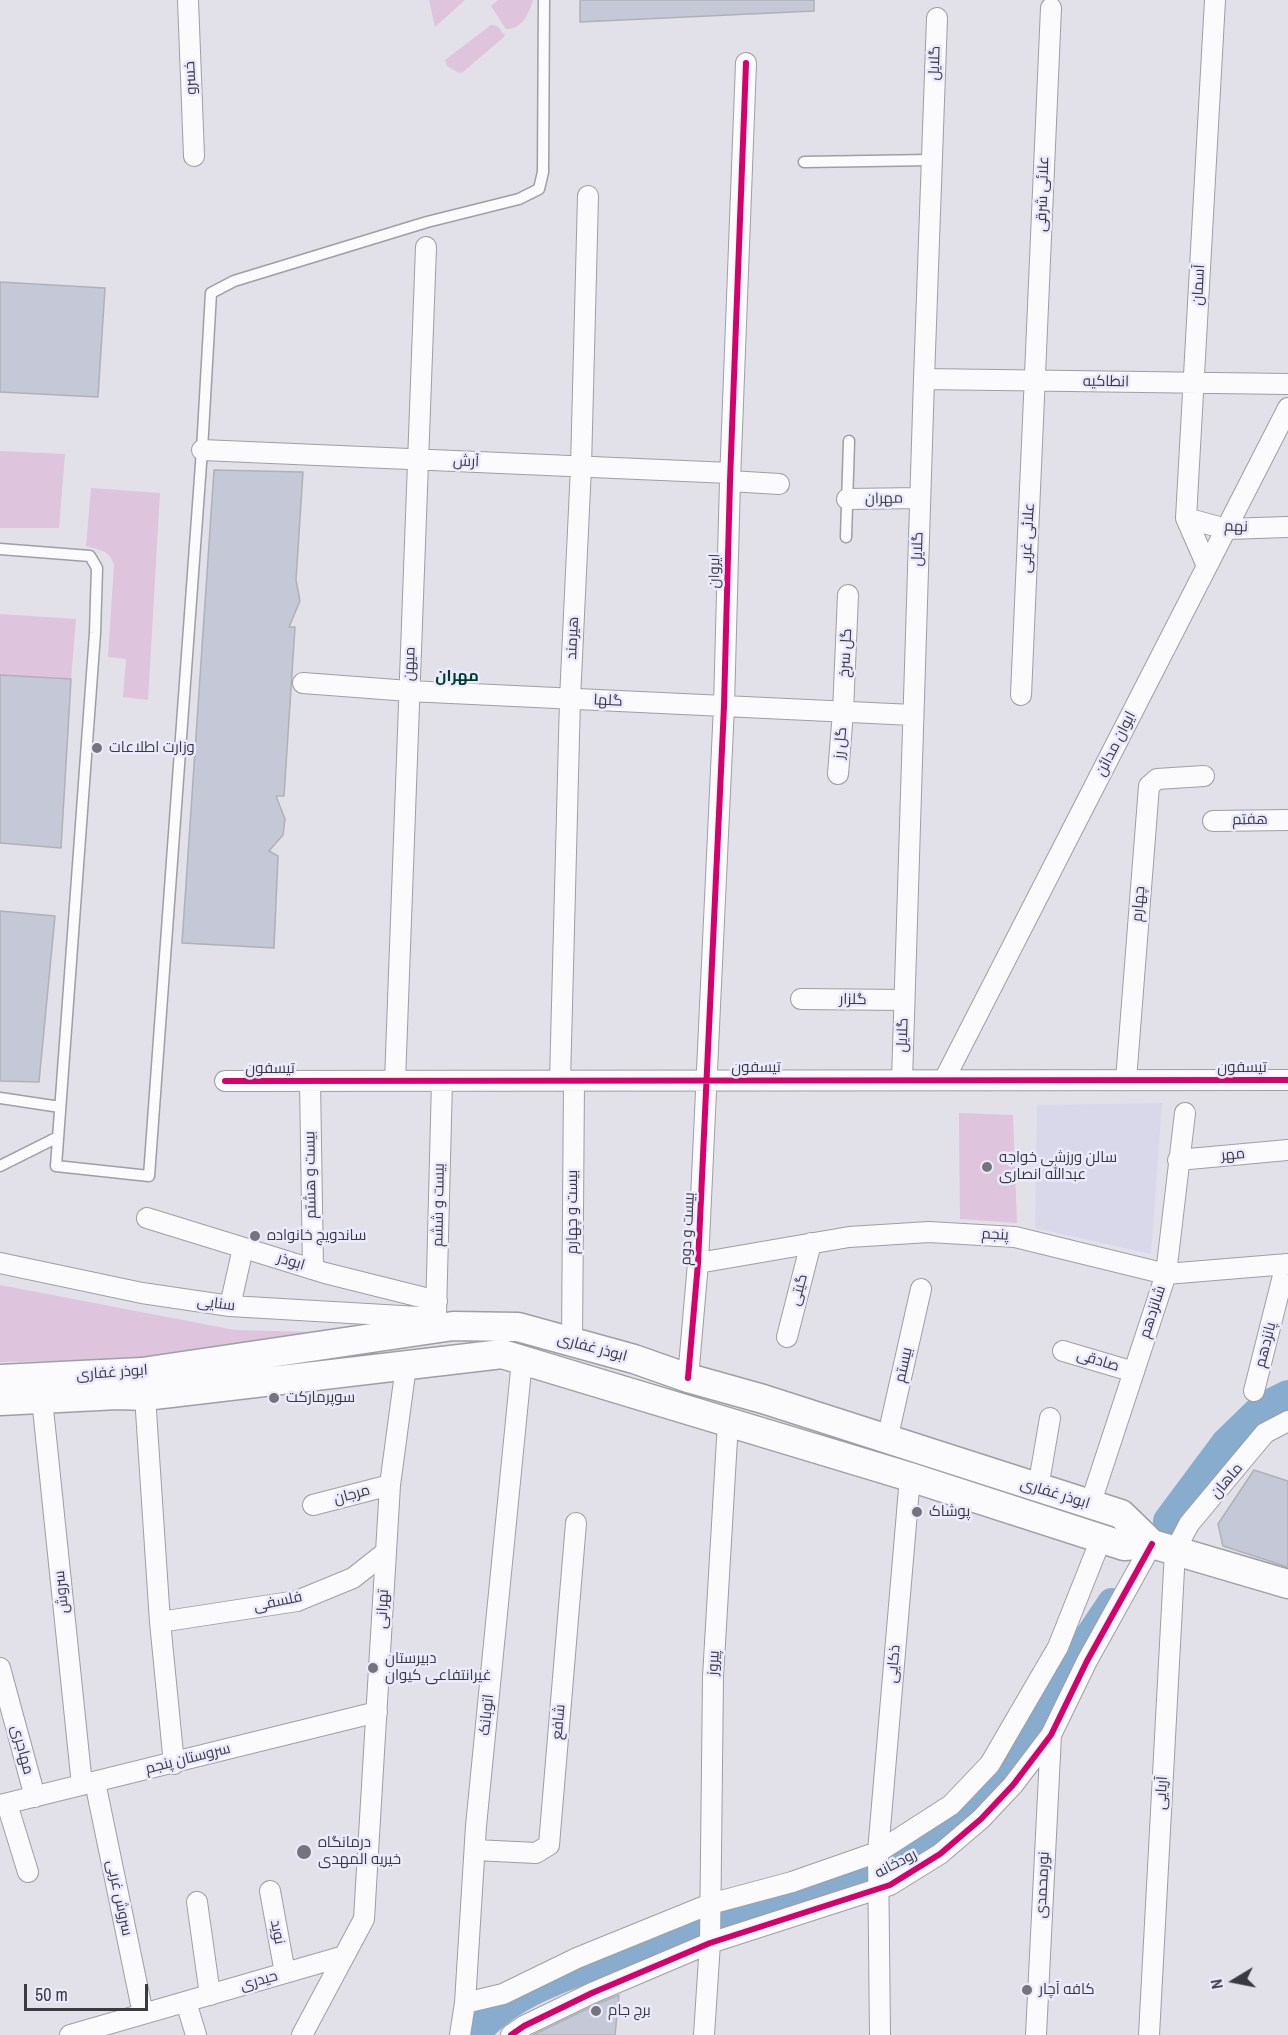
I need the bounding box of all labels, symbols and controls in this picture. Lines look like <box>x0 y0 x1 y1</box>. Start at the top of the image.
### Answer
street label: گلایل <box>925 45 945 81</box>
street label: خسرو <box>181 61 201 95</box>
street label: علائی شرقی <box>1033 156 1053 232</box>
street label: آسمان <box>1189 264 1209 306</box>
street label: انطاکیه <box>1083 373 1129 391</box>
street label: آرش <box>453 453 479 471</box>
street label: مهران <box>865 490 903 508</box>
street label: علائی غربی <box>1017 502 1039 574</box>
street label: نهم <box>1224 518 1248 536</box>
street label: گلایل <box>908 531 928 567</box>
street label: ایروان <box>706 553 724 589</box>
street label: هیرمند <box>563 616 583 660</box>
street label: گل سرخ <box>836 628 856 678</box>
street label: میهن <box>400 646 420 682</box>
district label: مهران <box>435 667 479 687</box>
street label: گلها <box>593 691 623 711</box>
street label: ایوان مدائن <box>1092 709 1140 779</box>
street label: گل رز <box>831 726 851 760</box>
place label: وزارت اطلاعات <box>109 739 195 757</box>
marker: وزارت اطلاعات <box>90 741 104 755</box>
street label: هفتم <box>1232 811 1268 829</box>
street label: چهارم <box>1128 885 1150 923</box>
street label: گلزار <box>839 991 867 1009</box>
street label: گلایل <box>893 1017 913 1053</box>
street label: تیسفون <box>731 1059 781 1077</box>
street label: تیسفون <box>1217 1059 1267 1077</box>
street label: تیسفون <box>245 1060 295 1078</box>
street label: بیست و هشتم <box>301 1131 321 1219</box>
street label: مهر <box>1220 1145 1246 1165</box>
place label: سالن ورزشی خواجه عبدالله انصاری <box>999 1149 1117 1184</box>
marker: سالن ورزشی خواجه عبدالله انصاری <box>980 1160 994 1174</box>
street label: بیست و ششم <box>429 1163 449 1247</box>
street label: بیست و چهارم <box>564 1170 582 1254</box>
street label: بیست و دوم <box>677 1192 699 1266</box>
street label: پنجم <box>981 1225 1009 1245</box>
place label: ساندویچ خانواده <box>267 1227 366 1245</box>
marker: ساندویچ خانواده <box>248 1229 262 1243</box>
street label: ابوذر <box>275 1249 307 1275</box>
street label: گیتی <box>786 1272 812 1308</box>
street label: شانزدهم <box>1136 1283 1170 1341</box>
street label: سنایی <box>196 1293 236 1315</box>
street label: پانزدهم <box>1252 1321 1280 1369</box>
street label: ابوذر غفاری <box>555 1330 629 1366</box>
street label: بیستم <box>891 1346 917 1384</box>
street label: صادقی <box>1075 1346 1121 1376</box>
street label: ابوذر غفاری <box>76 1362 148 1384</box>
place label: سوپرمارکت <box>286 1389 355 1407</box>
marker: سوپرمارکت <box>267 1391 281 1405</box>
street label: ماهان <box>1207 1460 1247 1502</box>
street label: ابوذر غفاری <box>1018 1475 1092 1513</box>
street label: مرجان <box>332 1482 372 1508</box>
place label: پوشاک <box>929 1503 970 1521</box>
marker: پوشاک <box>910 1505 924 1519</box>
street label: سروش <box>51 1570 73 1614</box>
street label: فلسفی <box>252 1588 304 1616</box>
street label: تهرانی <box>373 1589 393 1629</box>
street label: ذکایی <box>883 1644 905 1684</box>
place label: دبیرستان غیرانتفاعی کیوان <box>385 1650 491 1685</box>
street label: پیروز <box>704 1650 724 1676</box>
marker: دبیرستان غیرانتفاعی کیوان <box>366 1661 380 1675</box>
street label: اتوبانک <box>476 1693 498 1737</box>
street label: شافع <box>548 1704 570 1740</box>
street label: مهاجری <box>7 1723 37 1777</box>
street label: سروستان پنجم <box>144 1740 232 1778</box>
street label: آریایی <box>1152 1776 1172 1810</box>
place label: درمانگاه خیریه المهدی <box>318 1834 401 1869</box>
marker: درمانگاه خیریه المهدی <box>295 1843 313 1861</box>
street label: رودخانه <box>872 1846 920 1882</box>
street label: نورمحمدی <box>1032 1851 1054 1919</box>
street label: سروش غربی <box>102 1858 136 1938</box>
street label: نوید <box>266 1918 288 1946</box>
north arrow <box>1204 1951 1264 2011</box>
street label: حیدری <box>238 1967 280 1995</box>
scale bar <box>27 1972 152 2010</box>
text: N <box>1205 1978 1228 1991</box>
place label: کافه آچار <box>1039 1981 1095 1999</box>
text: 50 m <box>35 1982 68 2007</box>
marker: کافه آچار <box>1020 1983 1034 1997</box>
place label: برج جام <box>608 2002 651 2020</box>
marker: برج جام <box>589 2004 603 2018</box>

